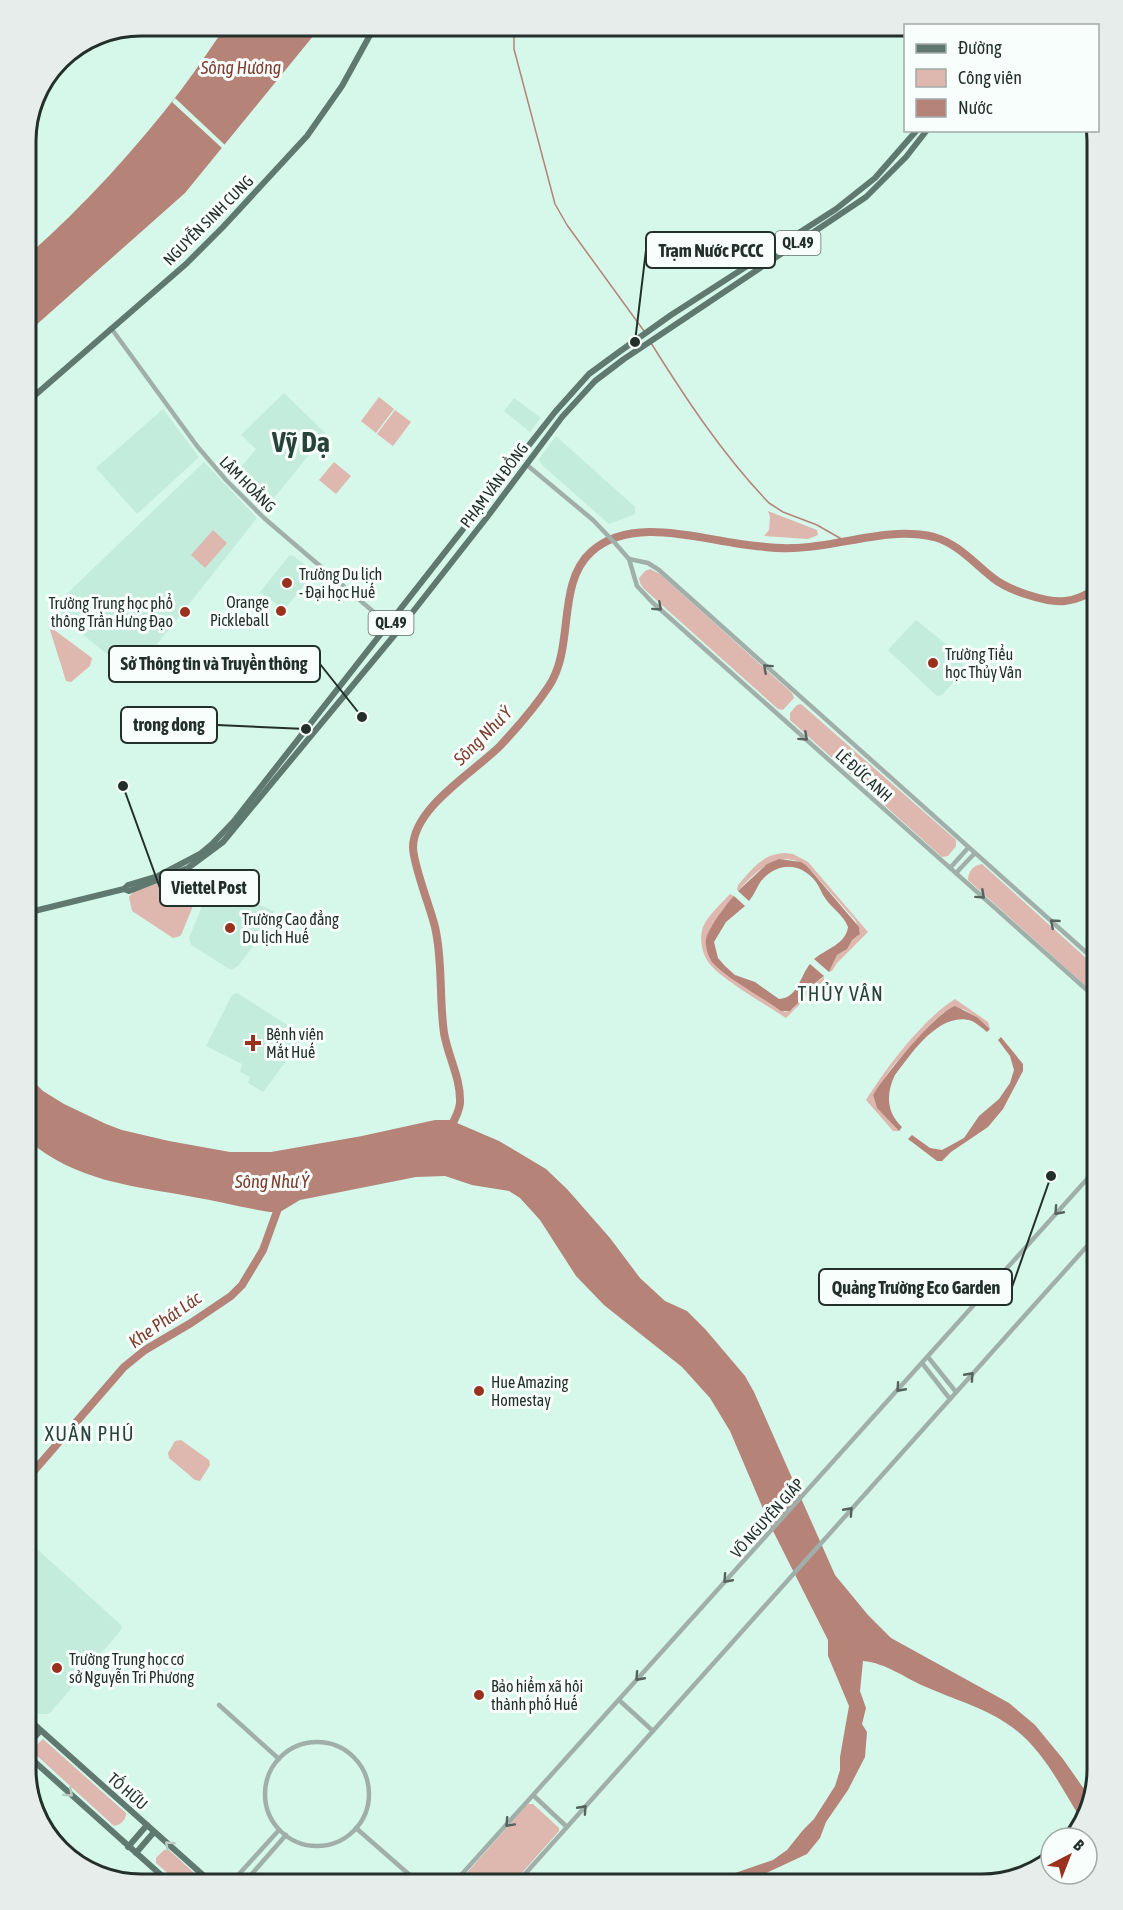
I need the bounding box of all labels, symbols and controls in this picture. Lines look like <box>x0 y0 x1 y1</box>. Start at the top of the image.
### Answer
legend <box>904 24 1099 132</box>
text: Đường <box>958 37 1002 58</box>
water label: Sông Hương <box>200 57 281 78</box>
text: Công viên <box>958 67 1022 88</box>
text: Nước <box>958 97 993 118</box>
street label: NGUYỄN SINH CUNG <box>158 170 257 269</box>
road number: QL.49 <box>776 231 820 255</box>
callout: Trạm Nước PCCC <box>646 232 775 268</box>
text: Trạm Nước PCCC <box>659 240 763 261</box>
district label: Vỹ Dạ <box>271 426 330 458</box>
street label: PHẠM VĂN ĐỒNG <box>455 438 532 531</box>
street label: LÂM HOẰNG <box>216 451 281 516</box>
place label: Trường Du lịch - Đại học Huế <box>299 565 382 601</box>
marker: Trường Du lịch - Đại học Huế <box>280 576 294 590</box>
place label: Trường Trung học phổ thông Trần Hưng Đạo <box>49 593 173 631</box>
place label: Orange Pickleball <box>210 593 270 629</box>
one-way arrow <box>652 600 662 611</box>
marker: Orange Pickleball <box>274 604 288 618</box>
marker: Trường Trung học phổ thông Trần Hưng Đạo <box>178 605 192 619</box>
road number: QL.49 <box>368 611 414 635</box>
place label: Trường Tiểu học Thủy Vân <box>945 644 1022 682</box>
callout: Sở Thông tin và Truyền thông <box>109 646 320 682</box>
text: Sở Thông tin và Truyền thông <box>120 653 308 674</box>
marker: Trường Tiểu học Thủy Vân <box>926 656 940 670</box>
one-way arrow <box>763 664 774 675</box>
water label: Sông Như Ý <box>448 701 517 770</box>
callout: trong dong <box>121 707 217 743</box>
text: trong dong <box>132 714 205 735</box>
one-way arrow <box>797 730 808 741</box>
street label: LÊ ĐỨC ANH <box>832 745 896 805</box>
callout: Viettel Post <box>160 870 259 906</box>
text: Viettel Post <box>170 877 247 898</box>
one-way arrow <box>974 888 985 899</box>
place label: Trường Cao đẳng Du lịch Huế <box>242 910 339 946</box>
one-way arrow <box>1050 919 1061 930</box>
marker: Trường Cao đẳng Du lịch Huế <box>223 921 237 935</box>
district label: THỦY VÂN <box>798 982 884 1005</box>
place label: Bệnh viện Mắt Huế <box>266 1025 324 1061</box>
marker: Bệnh viện Mắt Huế <box>244 1034 262 1052</box>
water label: Sông Như Ý <box>234 1171 310 1192</box>
one-way arrow <box>1054 1205 1065 1215</box>
callout: Quảng Trường Eco Garden <box>819 1269 1012 1305</box>
text: Quảng Trường Eco Garden <box>832 1277 1001 1298</box>
water label: Khe Phát Lác <box>124 1287 205 1352</box>
one-way arrow <box>963 1372 974 1383</box>
place label: Hue Amazing Homestay <box>491 1373 568 1410</box>
one-way arrow <box>896 1381 907 1392</box>
marker: Hue Amazing Homestay <box>472 1384 486 1398</box>
district label: XUÂN PHÚ <box>45 1422 135 1445</box>
street label: VÕ NGUYÊN GIÁP <box>727 1475 807 1561</box>
one-way arrow <box>842 1507 853 1517</box>
one-way arrow <box>723 1572 734 1583</box>
place label: Trường Trung học cơ sở Nguyễn Tri Phương <box>69 1650 194 1687</box>
marker: Trường Trung học cơ sở Nguyễn Tri Phương <box>50 1661 64 1675</box>
one-way arrow <box>635 1670 646 1681</box>
place label: Bảo hiểm xã hội thành phố Huế <box>491 1676 583 1714</box>
marker: Bảo hiểm xã hội thành phố Huế <box>472 1688 486 1702</box>
street label: TỐ HỮU <box>105 1767 153 1813</box>
one-way arrow <box>62 1786 72 1797</box>
one-way arrow <box>576 1805 587 1816</box>
one-way arrow <box>505 1816 516 1827</box>
north arrow <box>1039 1826 1099 1886</box>
text: B <box>1070 1836 1088 1854</box>
one-way arrow <box>165 1841 176 1852</box>

